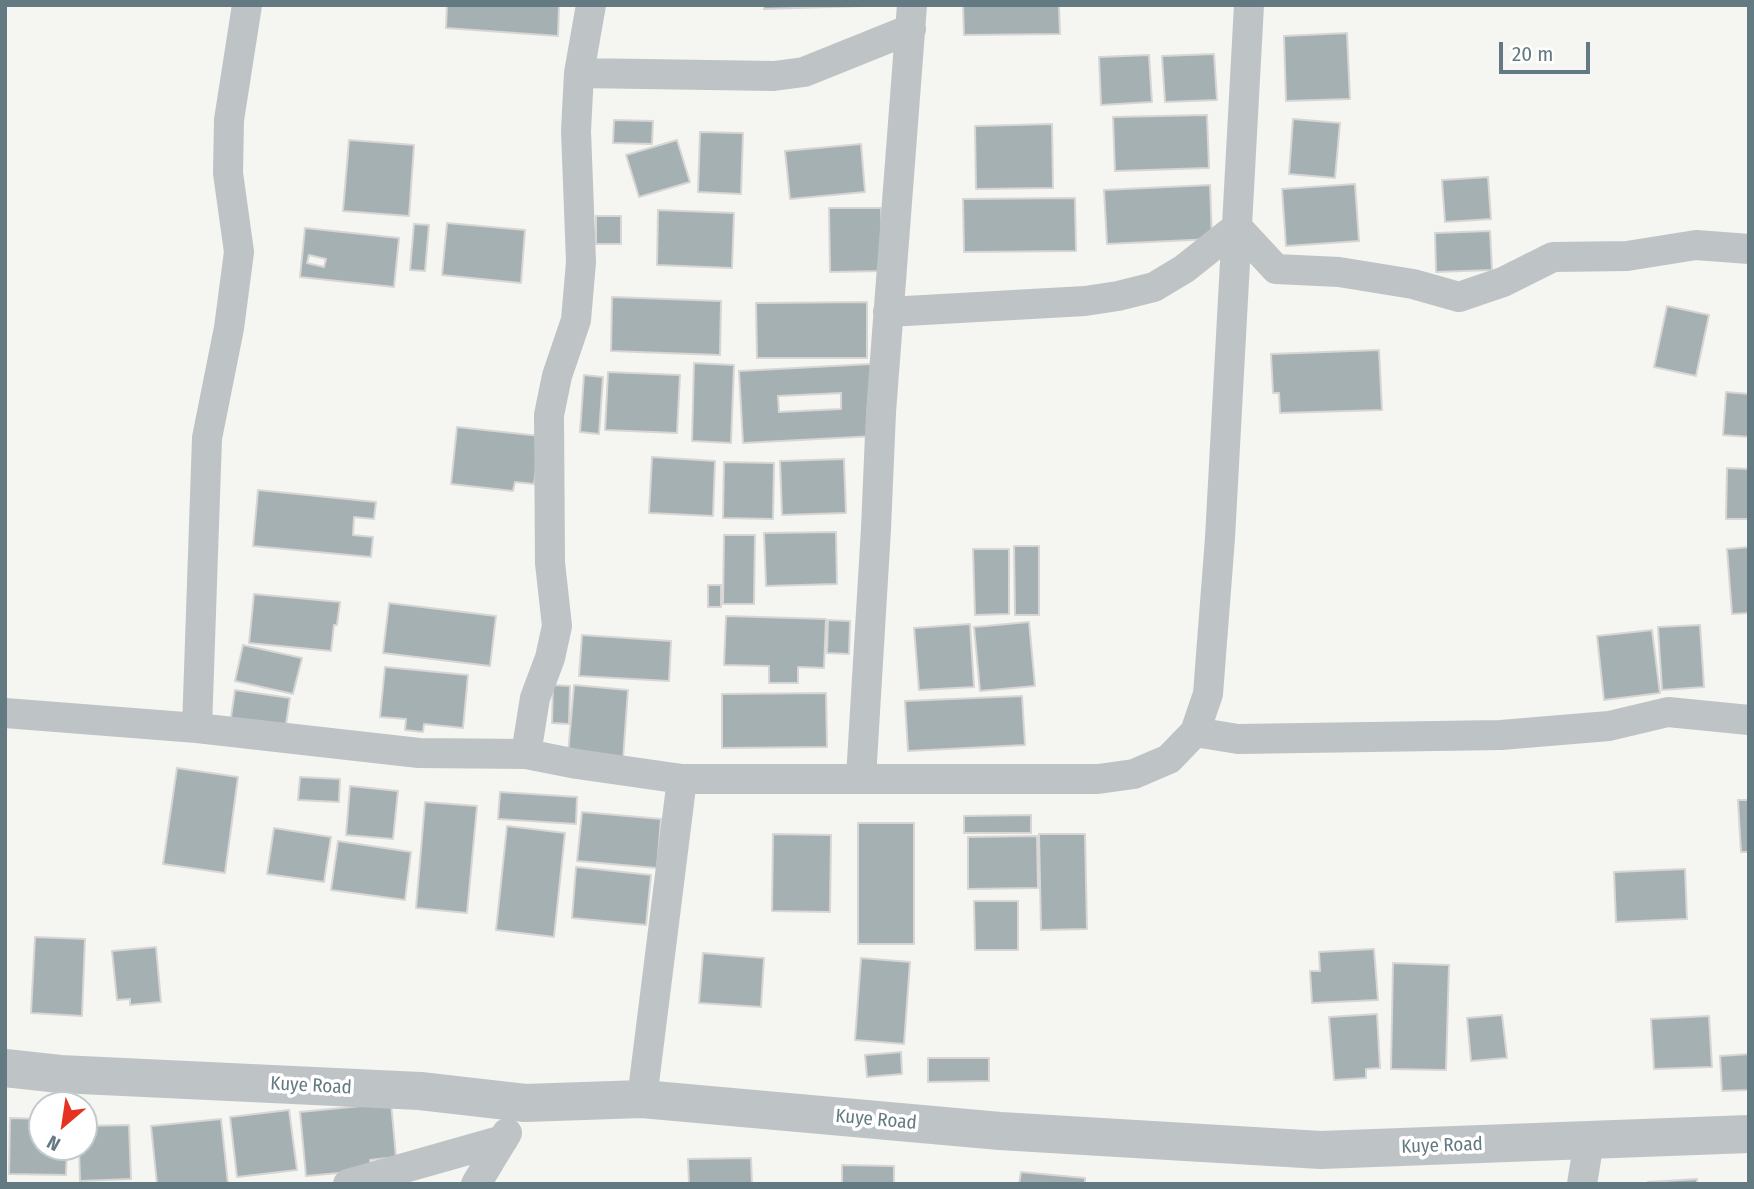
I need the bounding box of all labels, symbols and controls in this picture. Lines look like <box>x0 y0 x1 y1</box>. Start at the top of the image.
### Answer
scale bar <box>1502 28 1593 72</box>
text: 20 m <box>1512 41 1553 67</box>
street label: Kuye Road <box>270 1072 352 1100</box>
north arrow <box>28 1091 98 1161</box>
street label: Kuye Road <box>834 1105 918 1135</box>
text: N <box>43 1130 64 1156</box>
street label: Kuye Road <box>1401 1133 1483 1159</box>

